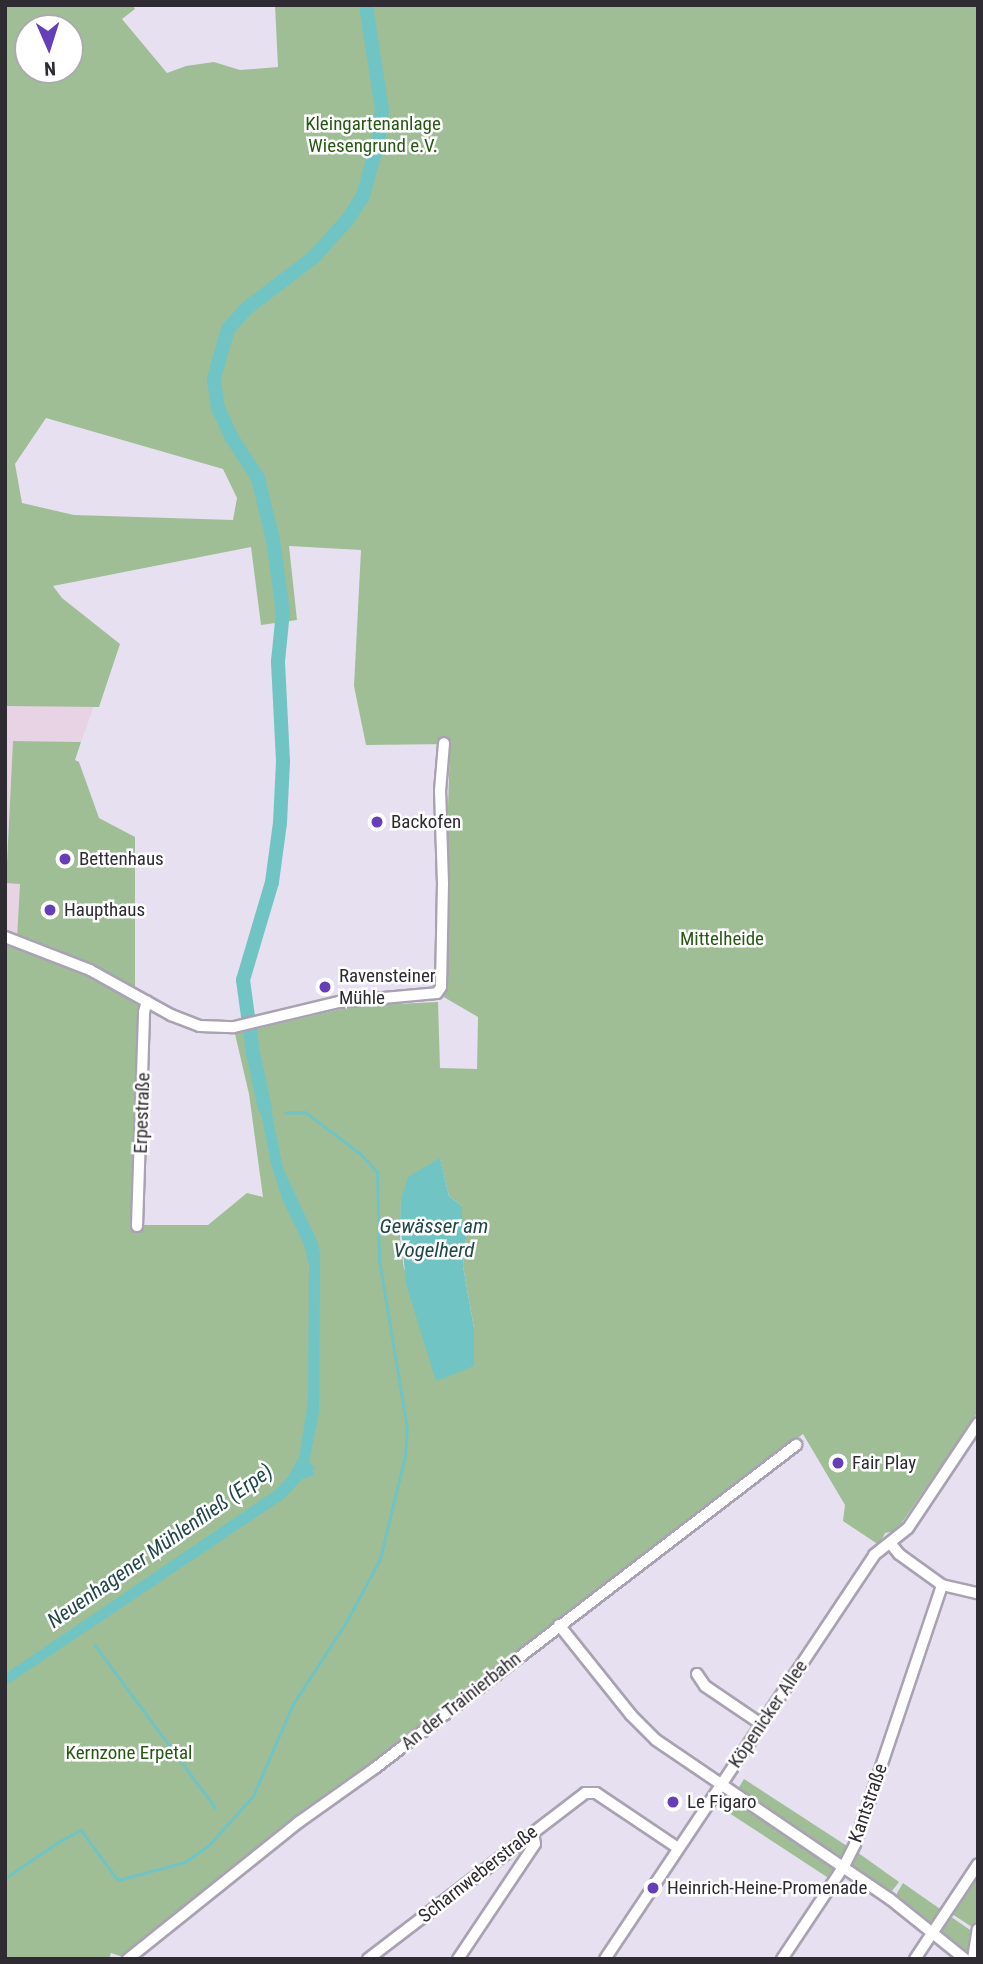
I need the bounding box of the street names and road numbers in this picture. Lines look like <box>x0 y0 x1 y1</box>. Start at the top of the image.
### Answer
street label: Erpestraße <box>129 1072 155 1154</box>
street label: An der Trainierbahn <box>396 1647 526 1755</box>
street label: Köpenicker Allee <box>724 1656 812 1772</box>
street label: Kantstraße <box>844 1761 892 1845</box>
street label: Scharnweberstraße <box>414 1820 542 1928</box>

